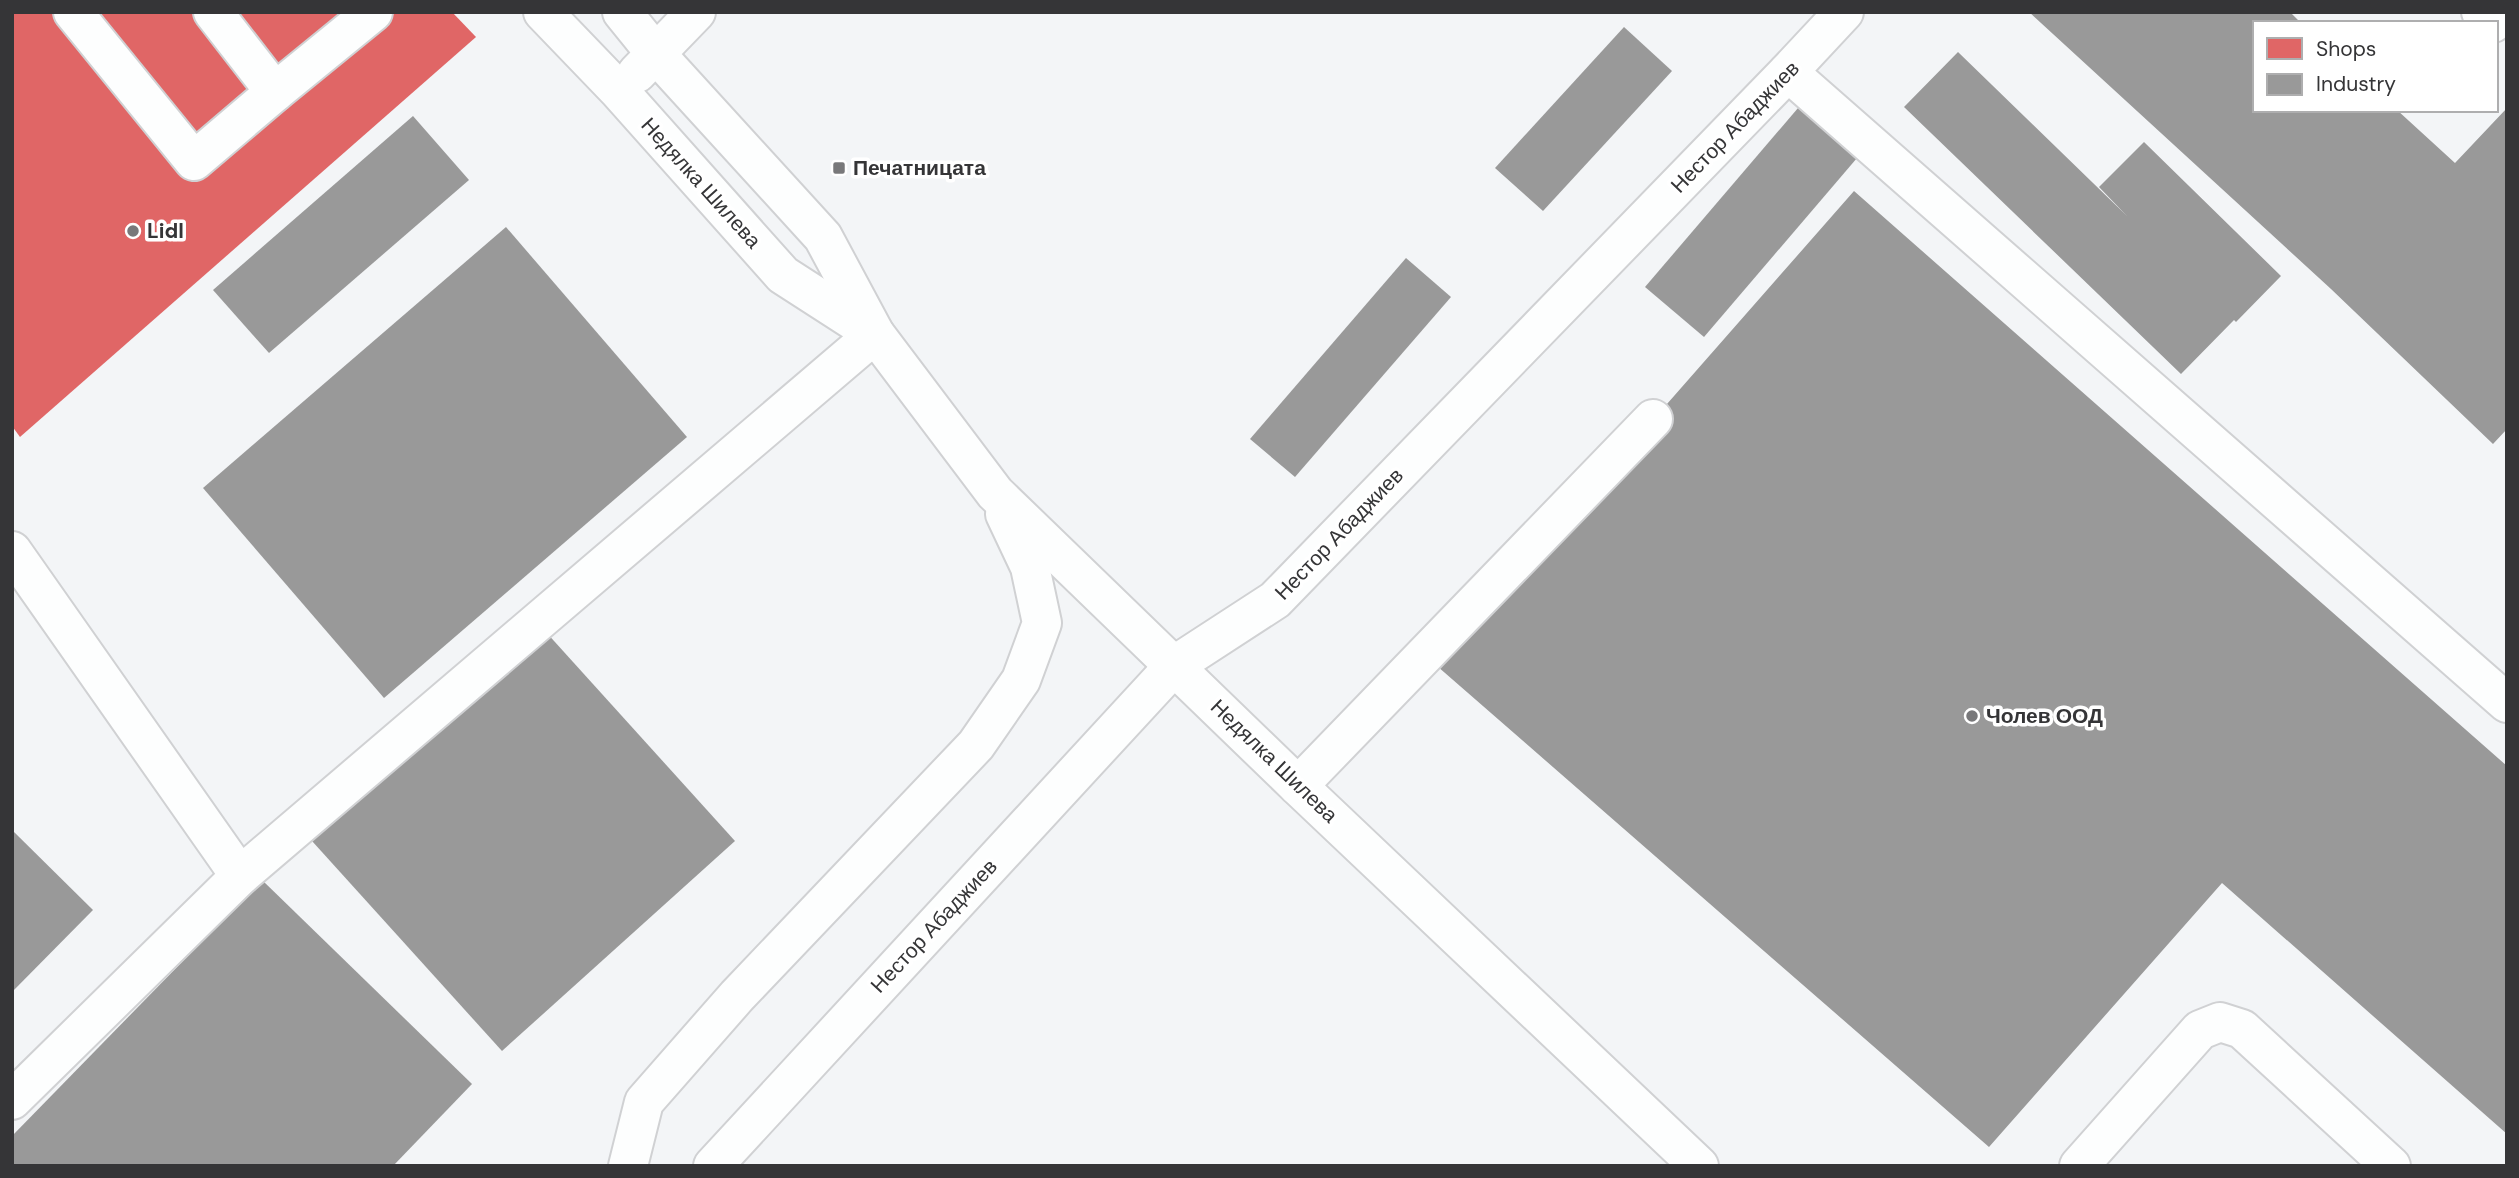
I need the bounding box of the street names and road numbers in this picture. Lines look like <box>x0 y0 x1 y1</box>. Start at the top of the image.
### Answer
street label: Нестор Абаджиев <box>1665 55 1805 199</box>
street label: Недялка Шилева <box>635 112 767 255</box>
street label: Нестор Абаджиев <box>1269 462 1409 606</box>
street label: Недялка Шилева <box>1204 693 1344 829</box>
street label: Нестор Абаджиев <box>865 853 1003 999</box>

